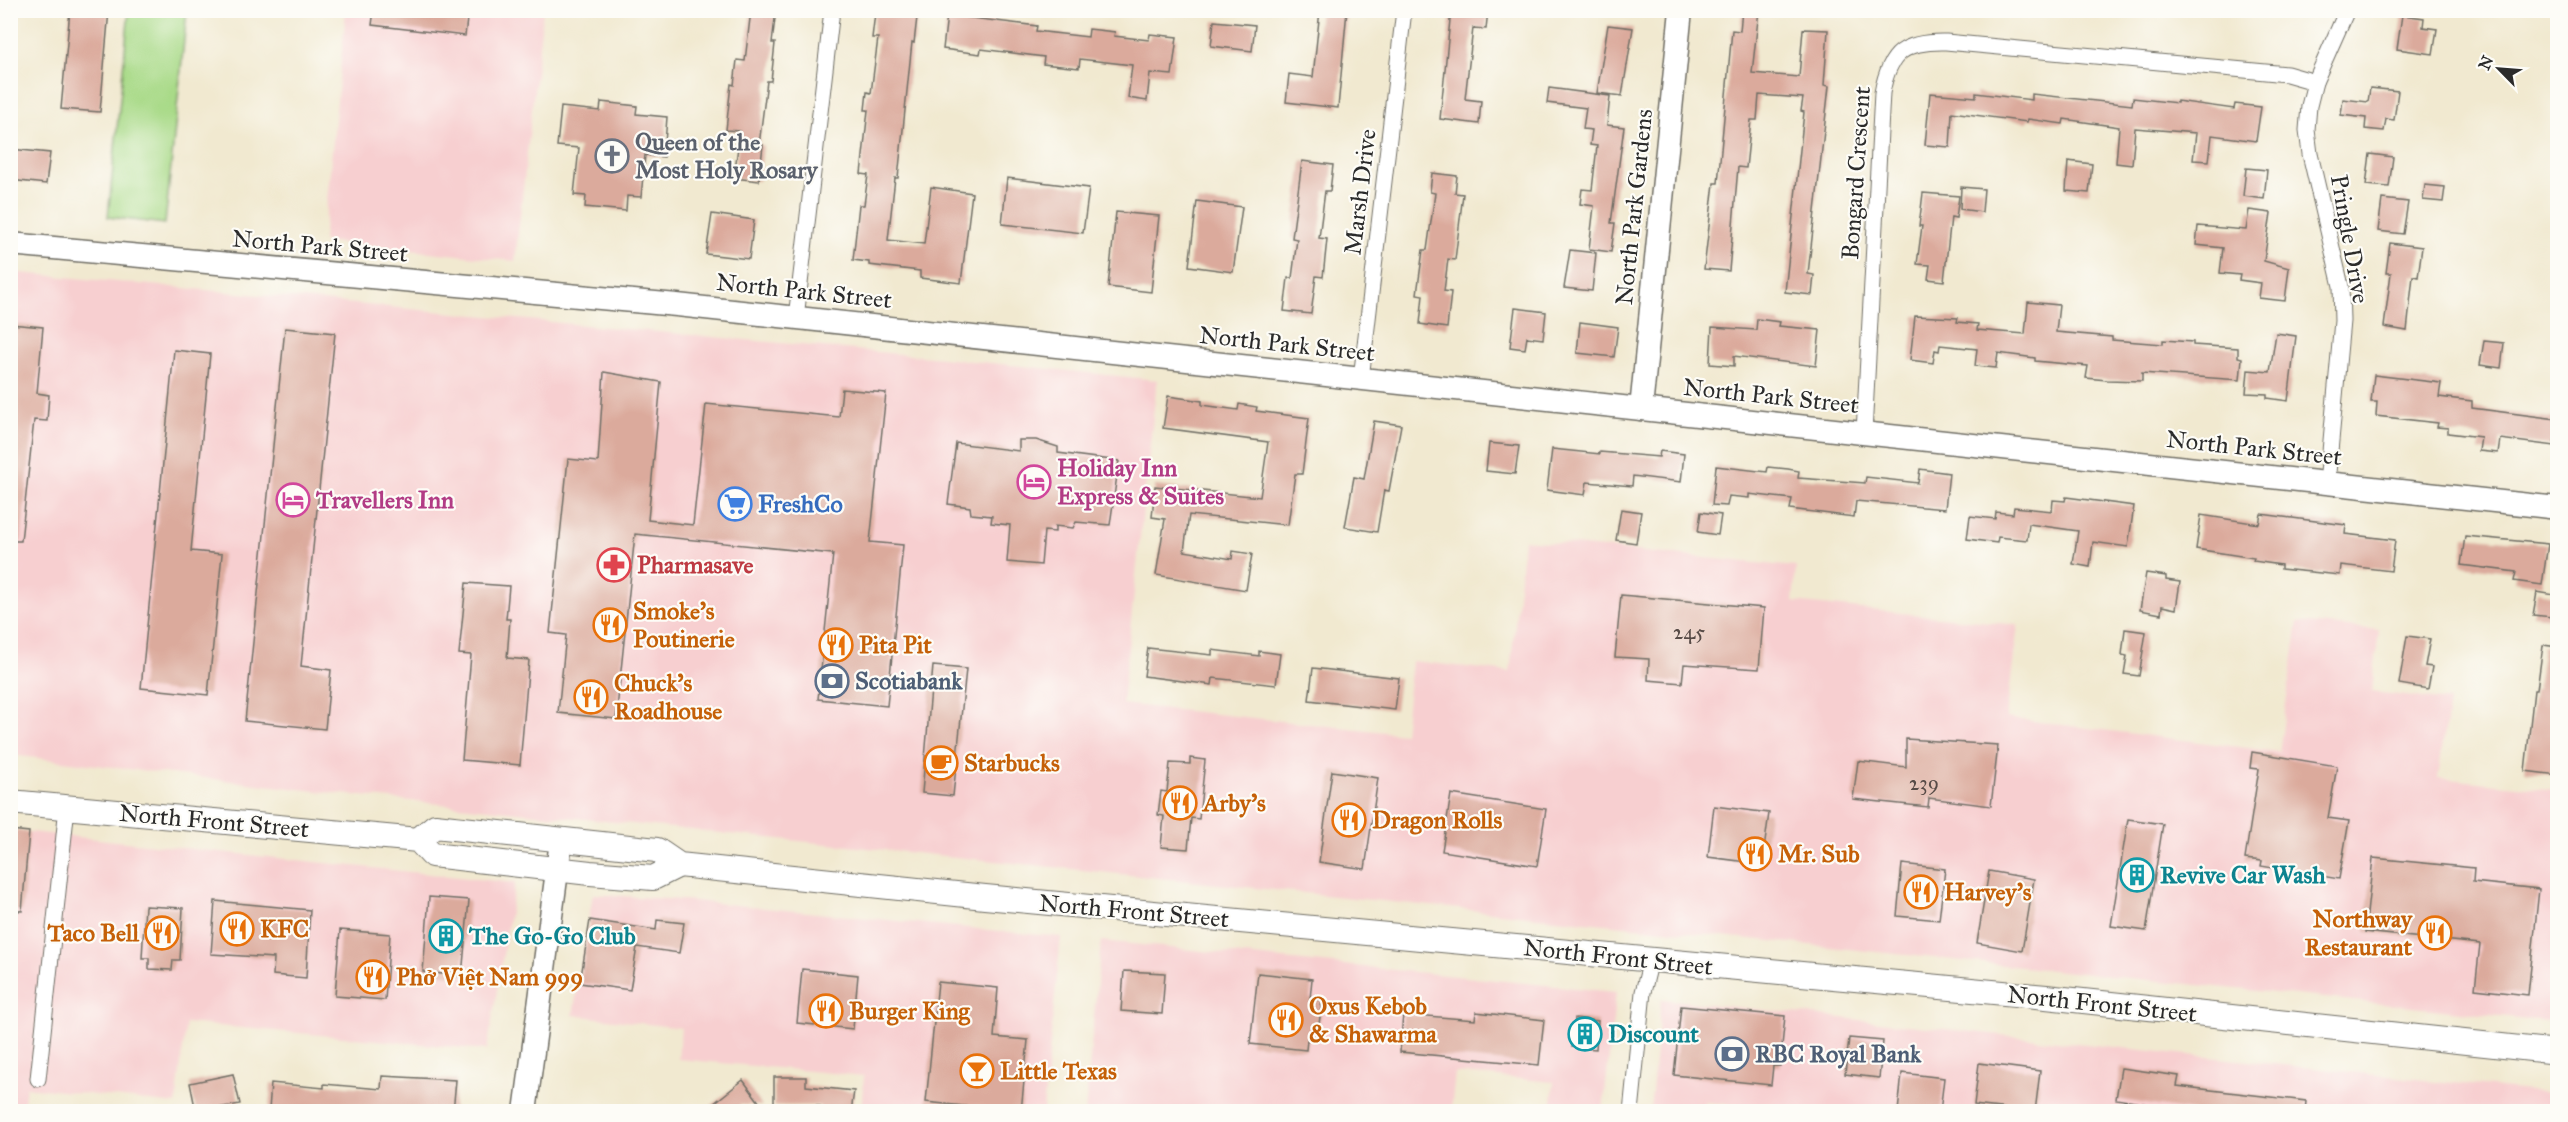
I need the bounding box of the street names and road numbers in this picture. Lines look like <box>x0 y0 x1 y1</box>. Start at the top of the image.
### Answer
street label: Bongard Crescent <box>1835 85 1877 261</box>
street label: North Park Gardens <box>1609 107 1659 307</box>
street label: Marsh Drive <box>1337 127 1383 257</box>
street label: Pringle Drive <box>2324 172 2376 306</box>
street label: North Park Street <box>231 223 410 269</box>
street label: North Park Street <box>715 267 894 315</box>
street label: North Park Street <box>1198 320 1377 368</box>
street label: North Park Street <box>1682 372 1861 420</box>
street label: North Park Street <box>2165 424 2344 472</box>
street label: North Front Street <box>118 798 311 844</box>
street label: North Front Street <box>1038 888 1231 934</box>
street label: North Front Street <box>1522 932 1715 982</box>
street label: North Front Street <box>2006 979 2199 1029</box>

